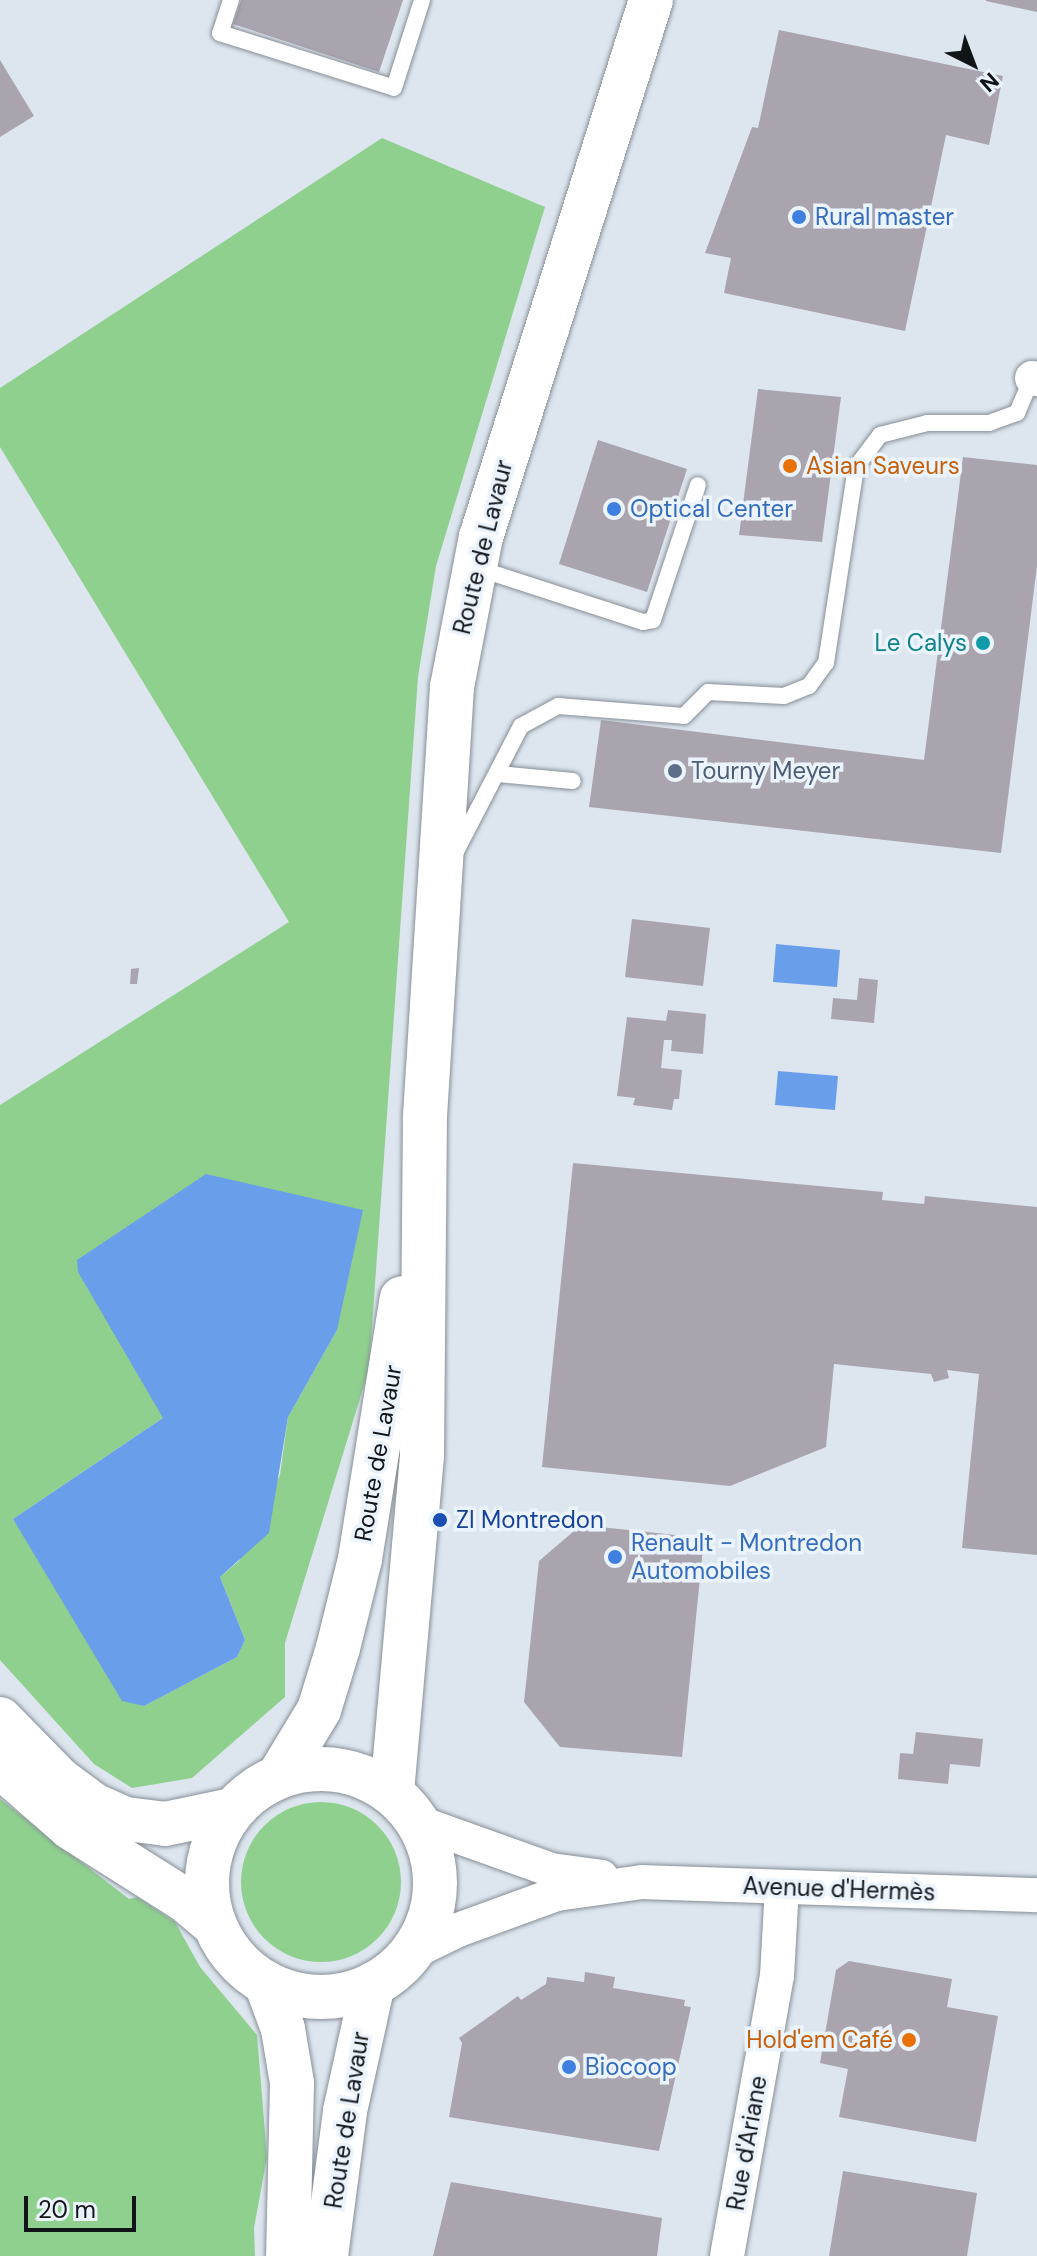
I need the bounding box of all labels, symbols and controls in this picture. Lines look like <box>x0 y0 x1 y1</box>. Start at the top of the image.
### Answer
north arrow <box>933 24 1013 104</box>
text: N <box>974 66 1005 98</box>
place label: Rural master <box>815 203 954 231</box>
marker: Rural master <box>790 208 808 226</box>
place label: Asian Saveurs <box>806 452 960 480</box>
street label: Route de Lavaur <box>447 457 519 637</box>
marker: Asian Saveurs <box>781 457 799 475</box>
place label: Optical Center <box>630 495 793 523</box>
marker: Optical Center <box>605 500 623 518</box>
place label: Le Calys <box>875 629 967 657</box>
marker: Le Calys <box>974 634 992 652</box>
place label: Tourny Meyer <box>691 757 840 785</box>
marker: Tourny Meyer <box>666 762 684 780</box>
street label: Route de Lavaur <box>348 1363 408 1543</box>
place label: ZI Montredon <box>456 1506 604 1534</box>
marker: ZI Montredon <box>431 1511 449 1529</box>
place label: Renault - Montredon Automobiles <box>631 1529 862 1585</box>
marker: Renault - Montredon Automobiles <box>606 1548 624 1566</box>
street label: Avenue d'Hermès <box>742 1871 936 1907</box>
place label: Hold'em Café <box>746 2026 893 2054</box>
street label: Route de Lavaur <box>319 2030 375 2210</box>
marker: Hold'em Café <box>900 2031 918 2049</box>
place label: Biocoop <box>585 2053 677 2081</box>
marker: Biocoop <box>560 2058 578 2076</box>
street label: Rue d'Ariane <box>721 2073 773 2213</box>
scale bar <box>28 2180 140 2230</box>
text: 20 m <box>38 2194 96 2225</box>

